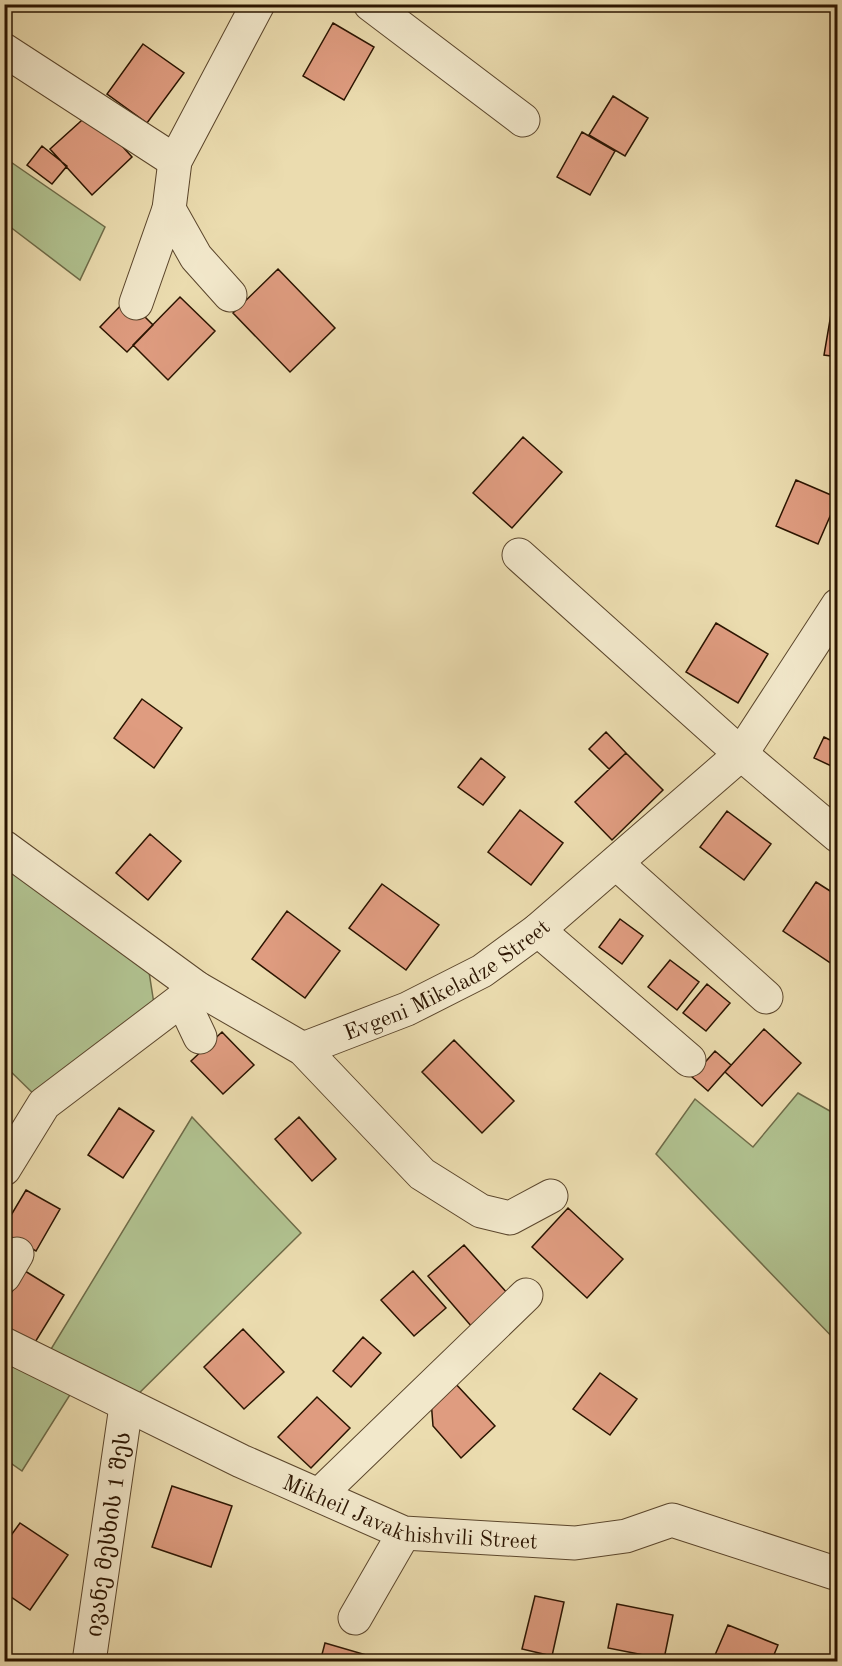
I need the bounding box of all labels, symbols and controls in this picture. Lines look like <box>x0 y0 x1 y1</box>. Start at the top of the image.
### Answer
street label: Evgeni Mikeladze Street <box>341 916 555 1045</box>
street label: ივანე მესხის 1 შეს <box>84 1431 135 1639</box>
street label: Mikheil Javakhishvili Street <box>279 1472 538 1554</box>

